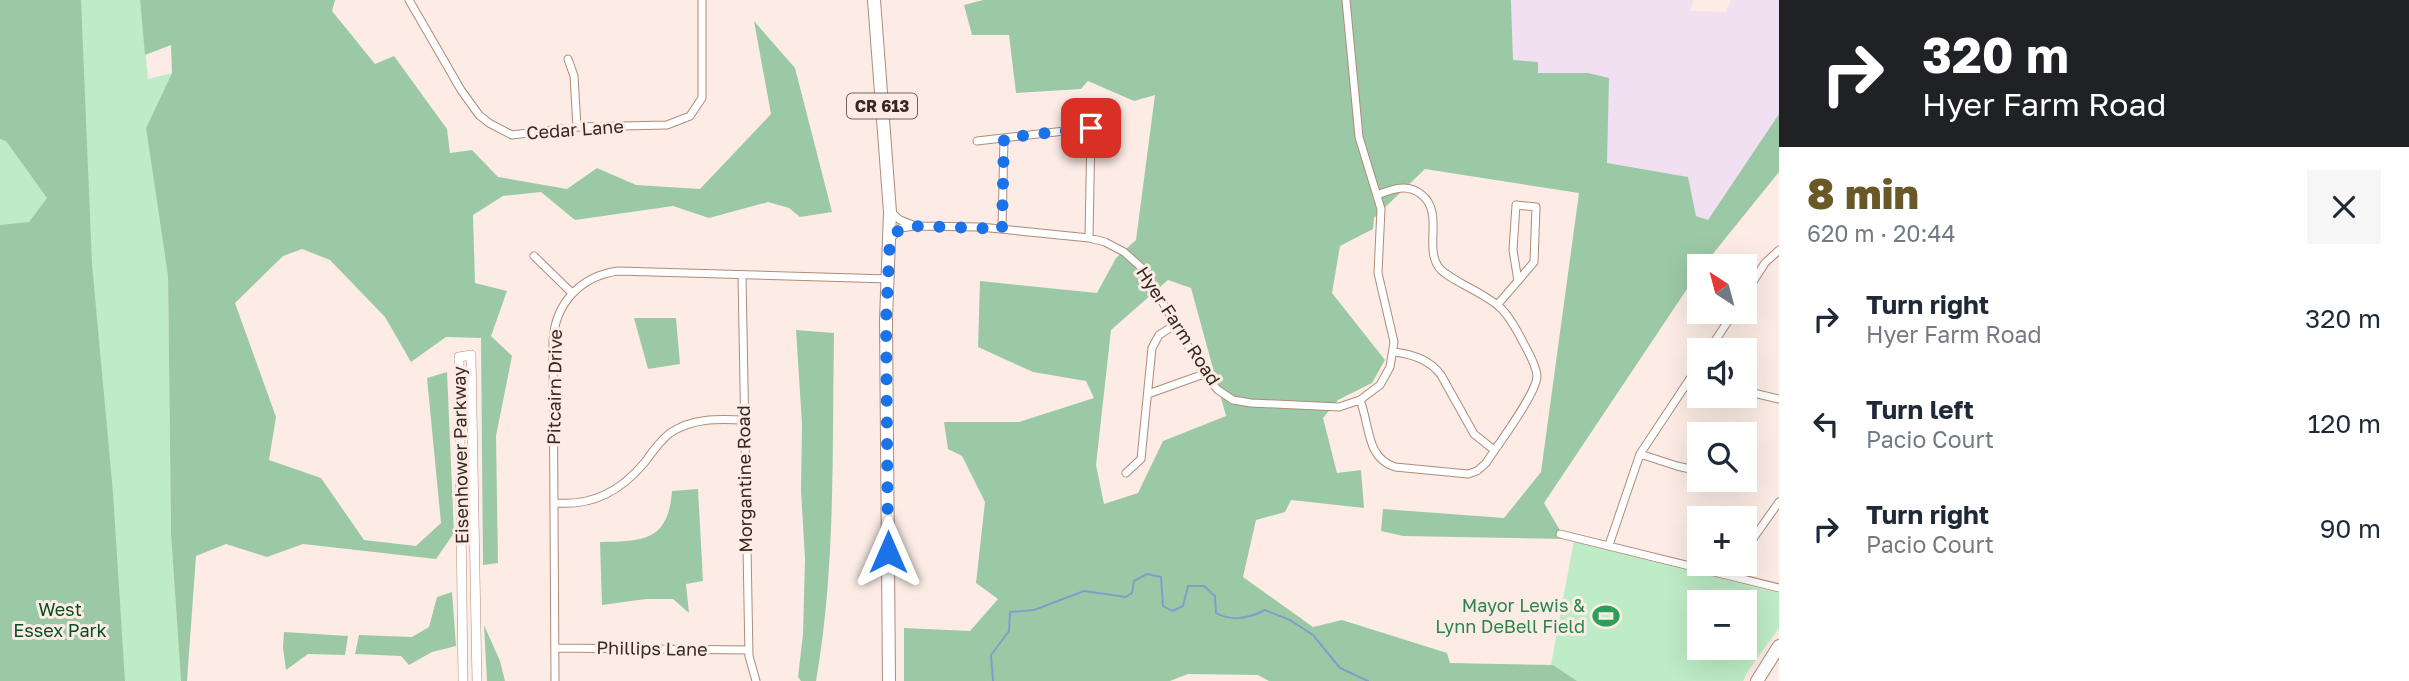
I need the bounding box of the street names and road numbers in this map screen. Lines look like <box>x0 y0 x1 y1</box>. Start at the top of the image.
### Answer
road number: CR 613 <box>847 94 917 118</box>
street label: Cedar Lane <box>526 115 624 143</box>
street label: Hyer Farm Road <box>1132 262 1225 389</box>
street label: Pitcairn Drive <box>542 329 566 445</box>
street label: Eisenhower Parkway <box>447 366 473 544</box>
street label: Morgantine Road <box>732 405 756 553</box>
street label: Phillips Lane <box>596 636 708 660</box>

